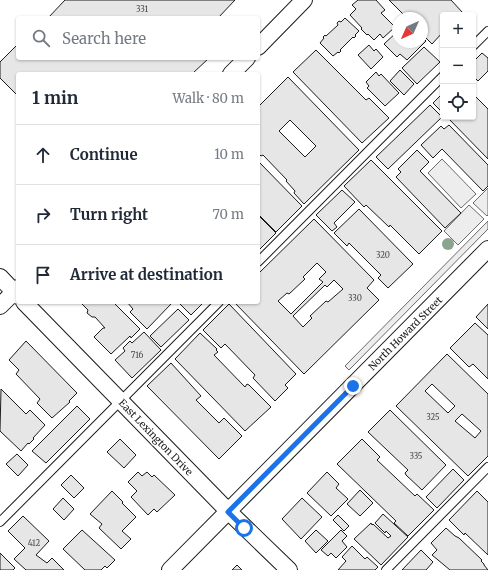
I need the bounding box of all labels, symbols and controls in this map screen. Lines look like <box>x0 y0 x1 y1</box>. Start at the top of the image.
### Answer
house number: 331 <box>136 4 148 14</box>
north arrow <box>392 12 428 48</box>
map controls <box>440 12 476 120</box>
button: + <box>440 12 476 48</box>
search box <box>16 16 260 60</box>
icon: search <box>30 27 52 49</box>
text: Search here <box>62 29 146 48</box>
button: − <box>440 48 476 84</box>
button: locate <box>440 84 476 120</box>
text: 1 min <box>32 87 78 109</box>
text: Walk · 80 m <box>173 90 244 107</box>
icon: ahead <box>32 144 54 166</box>
text: Continue <box>70 145 138 164</box>
text: 10 m <box>214 146 244 163</box>
icon: right <box>32 204 54 226</box>
text: Turn right <box>70 205 148 224</box>
text: 70 m <box>213 206 244 223</box>
house number: 320 <box>376 250 390 260</box>
icon: arrive <box>32 264 54 286</box>
text: Arrive at destination <box>70 265 223 284</box>
house number: 330 <box>348 293 362 303</box>
street label: North Howard Street <box>366 294 445 373</box>
house number: 716 <box>131 350 143 360</box>
route end <box>344 377 362 395</box>
street label: East Lexington Drive <box>116 396 195 478</box>
house number: 325 <box>426 412 440 422</box>
house number: 335 <box>409 451 423 461</box>
route start <box>235 519 253 537</box>
house number: 412 <box>28 538 41 548</box>

